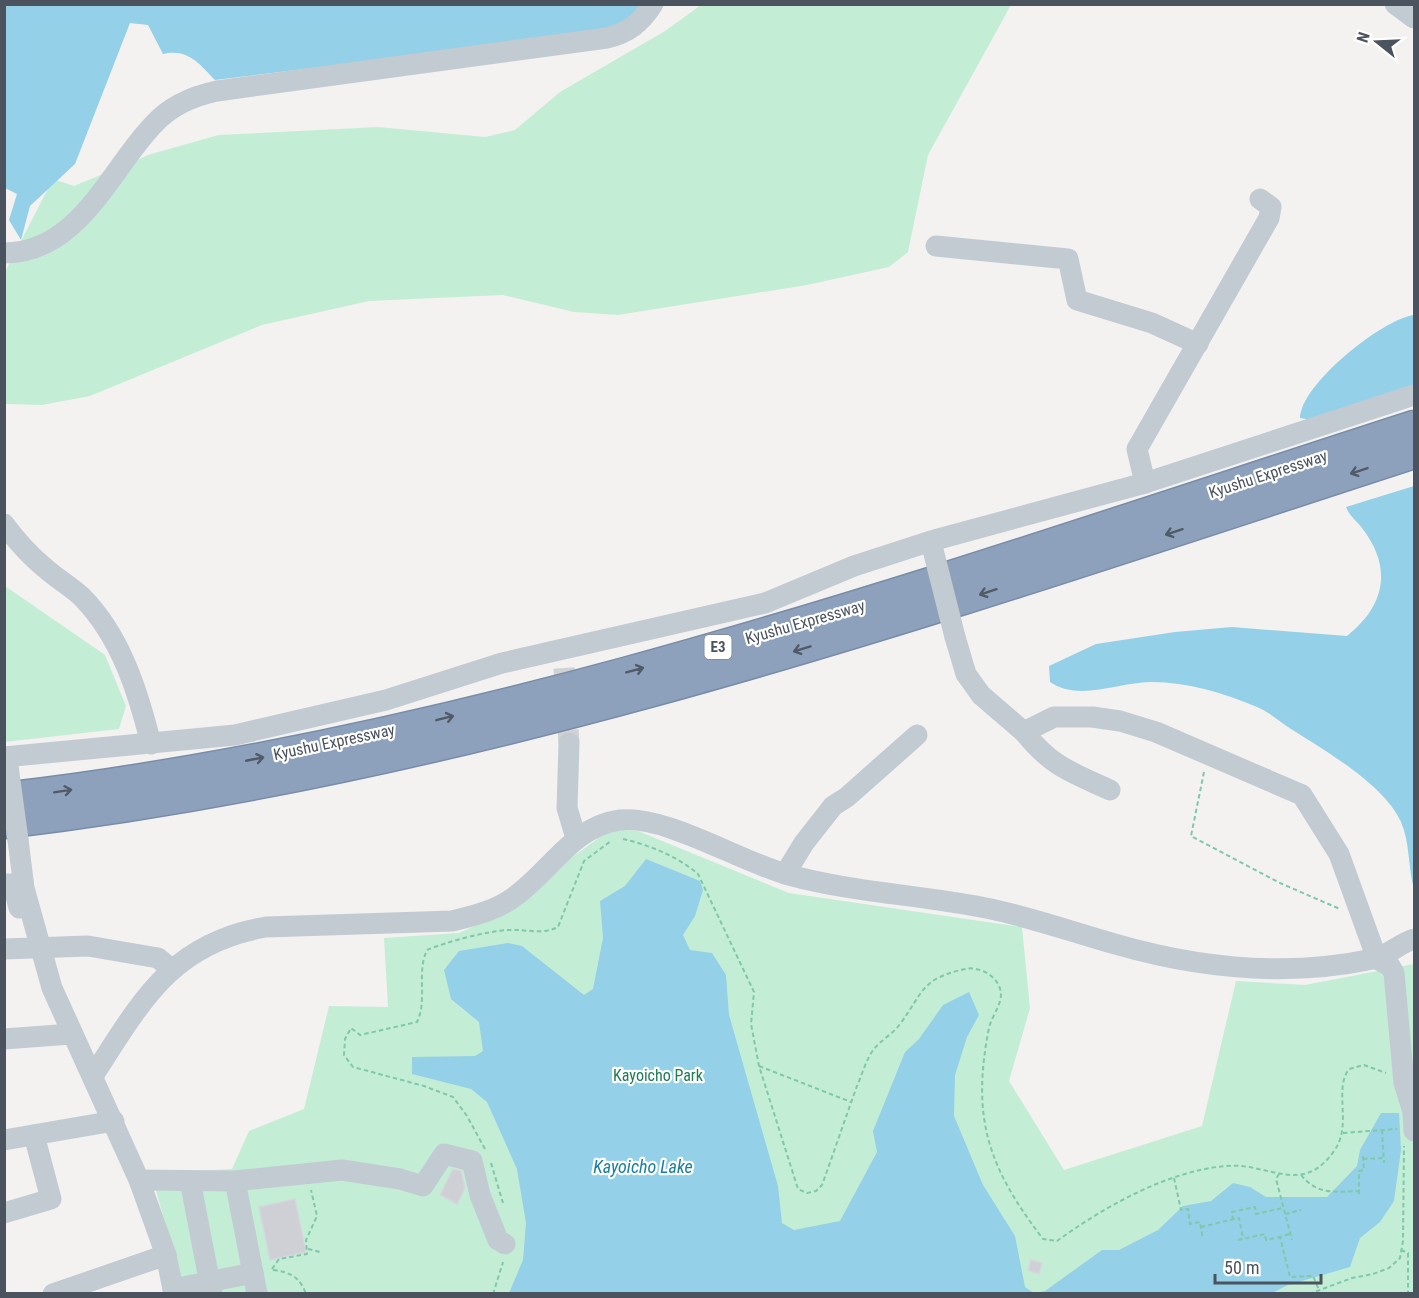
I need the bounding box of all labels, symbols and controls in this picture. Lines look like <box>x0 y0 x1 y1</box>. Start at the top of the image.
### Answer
north arrow <box>1347 12 1407 72</box>
text: N <box>1353 30 1374 45</box>
street label: Kyushu Expressway <box>1206 446 1330 502</box>
one-way arrow <box>1350 467 1369 478</box>
one-way arrow <box>1165 527 1184 538</box>
one-way arrow <box>979 587 998 598</box>
street label: Kyushu Expressway <box>743 596 867 648</box>
road number: E3 <box>704 635 732 659</box>
one-way arrow <box>792 644 811 655</box>
one-way arrow <box>625 664 644 676</box>
one-way arrow <box>436 711 455 723</box>
street label: Kyushu Expressway <box>272 720 397 764</box>
one-way arrow <box>244 753 264 764</box>
one-way arrow <box>52 786 72 797</box>
park label: Kayoicho Park <box>613 1066 704 1085</box>
water label: Kayoicho Lake <box>593 1156 693 1177</box>
scale bar <box>1215 1247 1322 1285</box>
text: 50 m <box>1224 1257 1259 1278</box>

